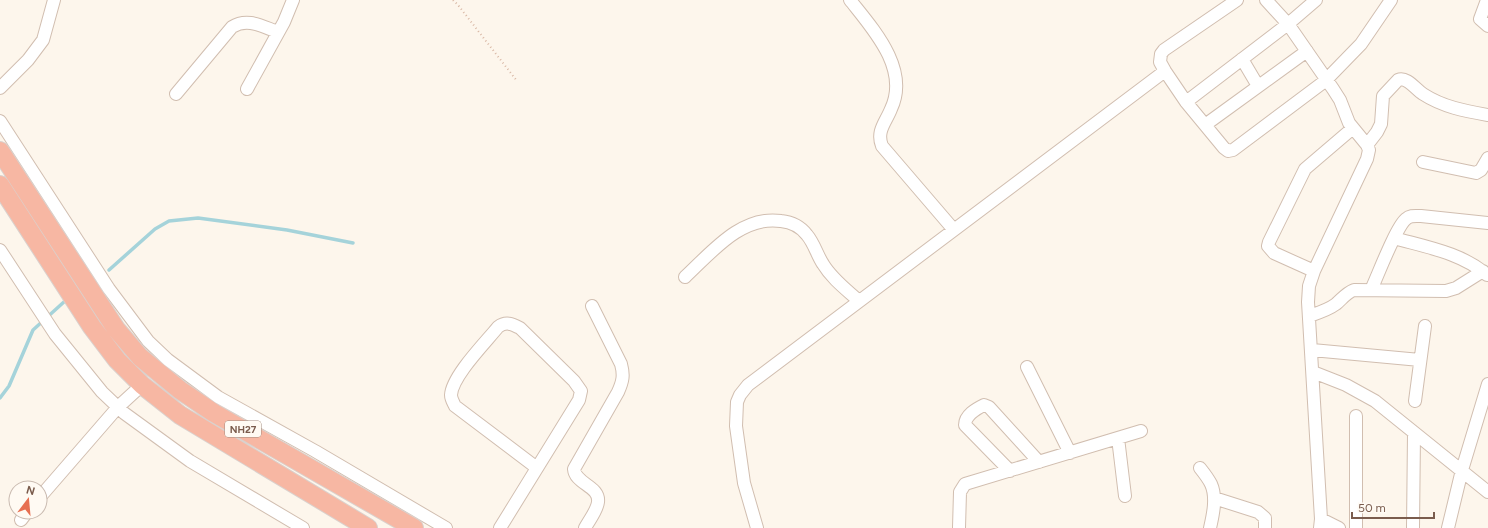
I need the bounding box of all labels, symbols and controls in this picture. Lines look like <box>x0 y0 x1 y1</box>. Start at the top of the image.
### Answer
road number: NH27 <box>225 421 261 437</box>
north arrow <box>8 480 48 520</box>
text: N <box>25 483 37 498</box>
scale bar <box>1352 494 1434 520</box>
text: 50 m <box>1358 501 1386 515</box>

